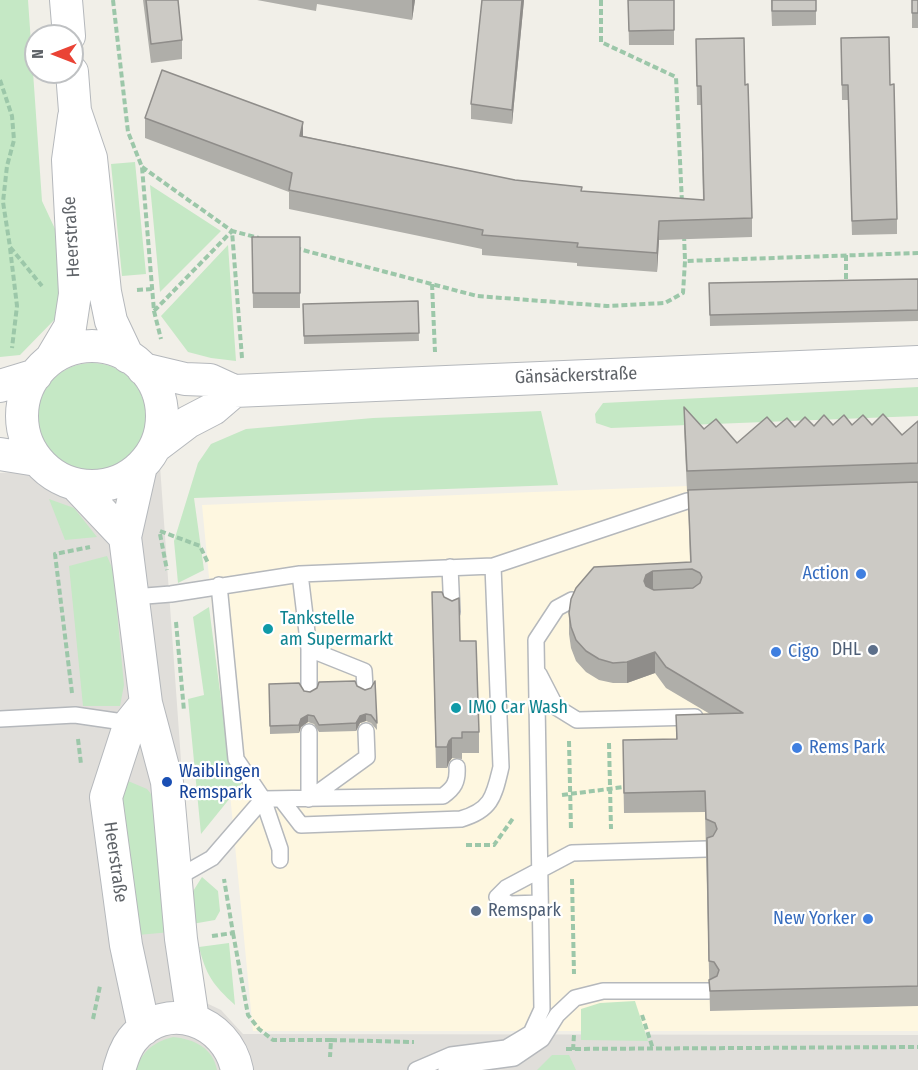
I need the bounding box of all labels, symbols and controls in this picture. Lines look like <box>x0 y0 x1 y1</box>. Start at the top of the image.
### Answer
north arrow <box>24 24 84 84</box>
text: N <box>28 49 47 59</box>
street label: Heerstraße <box>59 196 85 278</box>
street label: Gänsäckerstraße <box>514 363 638 389</box>
place label: Action <box>802 563 849 585</box>
marker: Action <box>854 567 868 581</box>
place label: Tankstelle am Supermarkt <box>280 608 393 650</box>
marker: Tankstelle am Supermarkt <box>261 622 275 636</box>
place label: DHL <box>832 639 861 661</box>
place label: Cigo <box>788 641 819 663</box>
marker: DHL <box>866 643 880 657</box>
marker: Cigo <box>769 645 783 659</box>
place label: IMO Car Wash <box>468 697 568 719</box>
marker: IMO Car Wash <box>449 701 463 715</box>
place label: Rems Park <box>809 737 885 759</box>
marker: Rems Park <box>790 741 804 755</box>
place label: Waiblingen Remspark <box>179 761 260 804</box>
marker: Waiblingen Remspark <box>160 775 174 789</box>
street label: Heerstraße <box>99 820 131 904</box>
place label: Remspark <box>488 900 561 922</box>
marker: Remspark <box>469 904 483 918</box>
place label: New Yorker <box>773 908 856 930</box>
marker: New Yorker <box>861 912 875 926</box>

